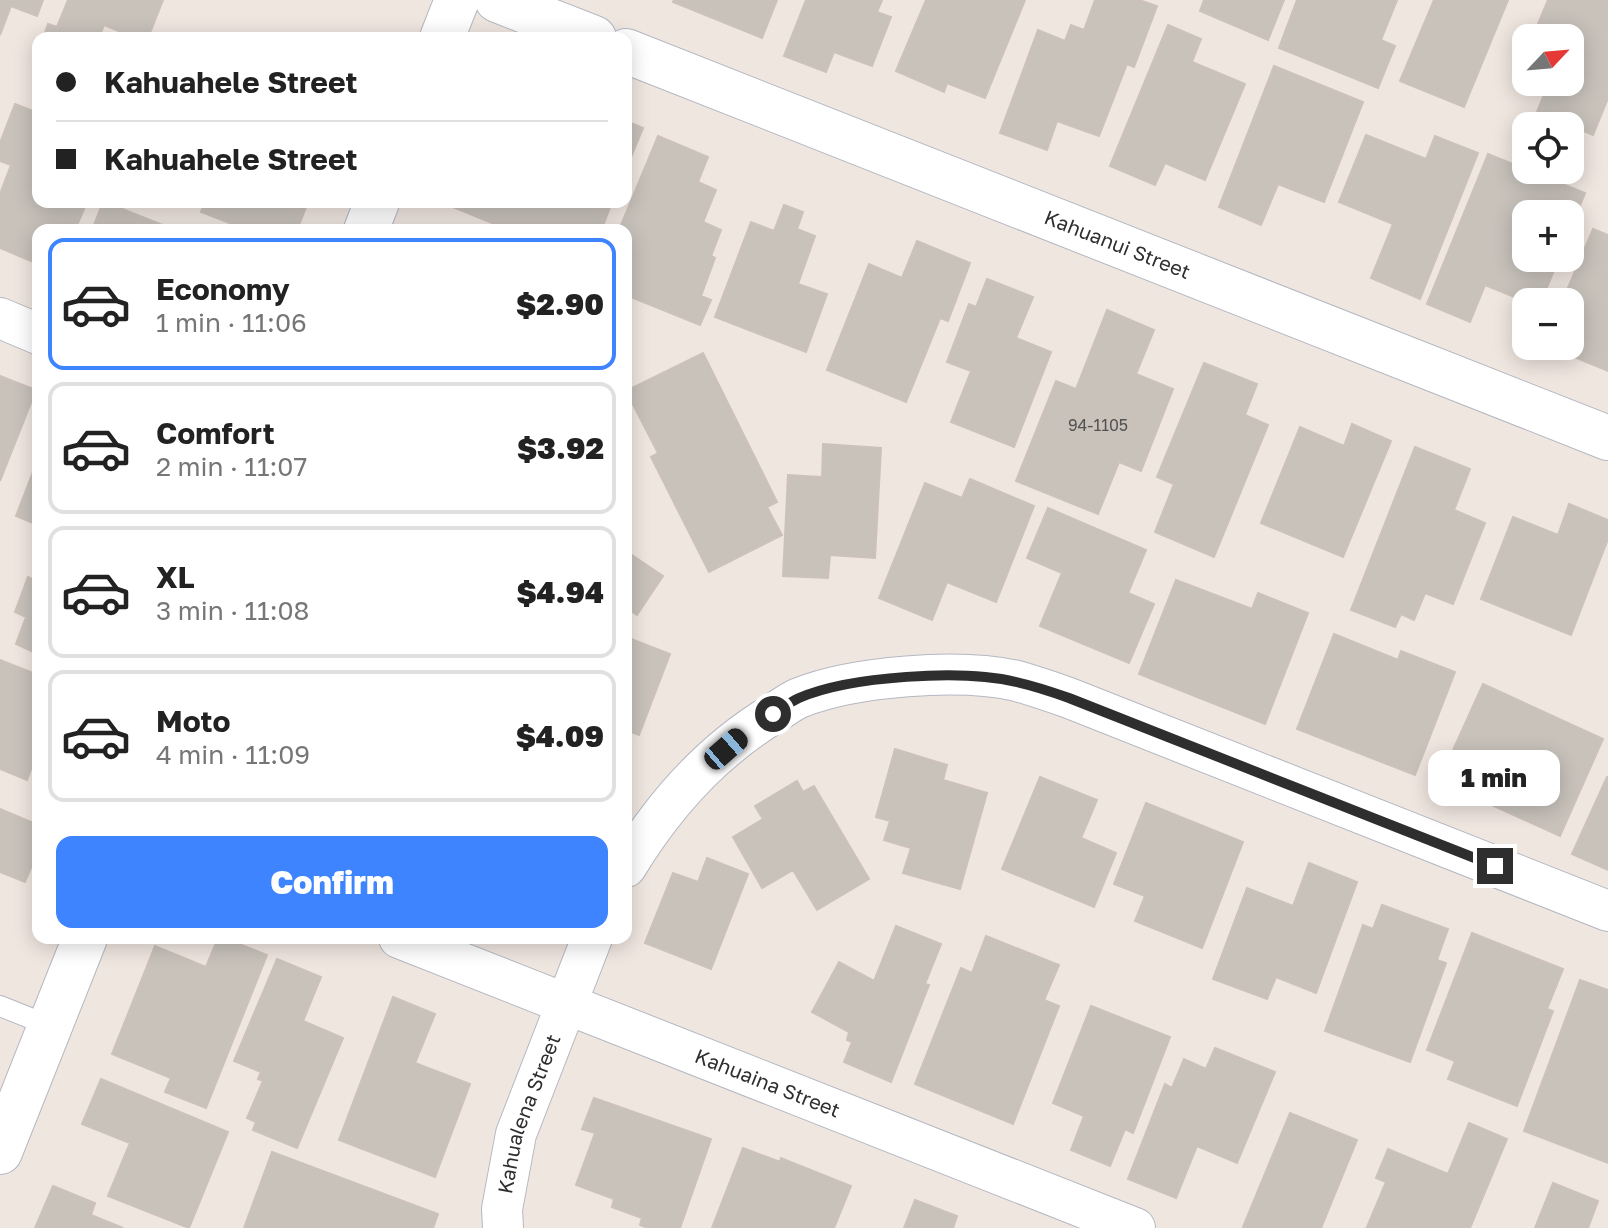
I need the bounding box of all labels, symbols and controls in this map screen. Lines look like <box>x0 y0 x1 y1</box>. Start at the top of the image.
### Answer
north arrow <box>1512 24 1584 96</box>
map controls <box>1512 24 1584 360</box>
text: Kahuahele Street <box>104 64 358 100</box>
button: locate <box>1512 112 1584 184</box>
text: Kahuahele Street <box>104 141 358 177</box>
button: + <box>1512 200 1584 272</box>
street label: Kahuanui Street <box>1041 204 1194 283</box>
icon: car <box>60 268 132 340</box>
text: Economy <box>156 271 290 307</box>
text: $2.90 <box>516 286 604 322</box>
button: − <box>1512 288 1584 360</box>
text: 1 min · 11:06 <box>156 307 307 338</box>
icon: car <box>60 412 132 484</box>
text: Comfort <box>156 415 275 451</box>
house number: 94-1105 <box>1068 415 1128 435</box>
text: $3.92 <box>517 430 604 466</box>
text: 2 min · 11:07 <box>156 451 307 482</box>
icon: car <box>60 556 132 628</box>
text: XL <box>156 559 195 595</box>
text: $4.94 <box>516 574 604 610</box>
text: 3 min · 11:08 <box>156 595 309 626</box>
route start <box>755 696 791 732</box>
icon: car <box>60 700 132 772</box>
text: Moto <box>156 703 231 739</box>
text: $4.09 <box>516 718 604 754</box>
car <box>700 724 752 774</box>
text: 4 min · 11:09 <box>156 739 310 770</box>
callout: 1 min <box>1429 750 1561 806</box>
text: 1 min <box>1461 762 1527 793</box>
button: Confirm <box>56 836 608 928</box>
route end <box>1477 848 1513 884</box>
street label: Kahualena Street <box>492 1031 565 1195</box>
street label: Kahuaina Street <box>692 1043 844 1122</box>

